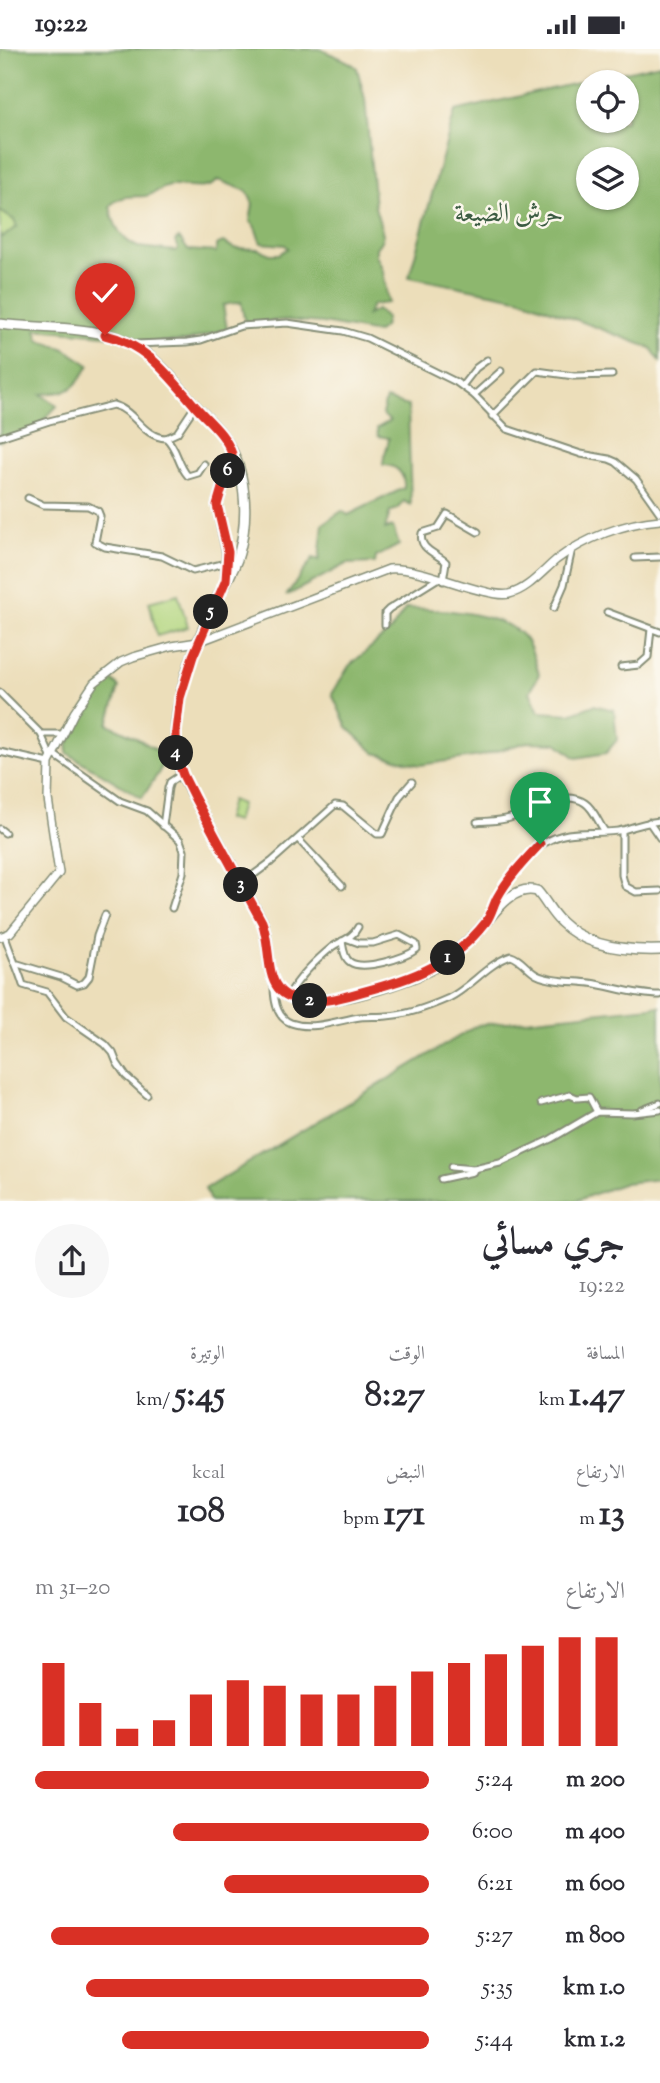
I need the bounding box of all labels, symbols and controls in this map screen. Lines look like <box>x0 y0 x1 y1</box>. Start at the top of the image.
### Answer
text: 19:22 <box>35 6 87 43</box>
map controls <box>576 70 639 210</box>
button: locate <box>576 70 639 133</box>
button: layers <box>576 147 639 210</box>
park label: حرش الضيعة <box>455 196 563 233</box>
pin <box>75 263 135 335</box>
icon: check <box>86 274 124 312</box>
pin: 6 <box>210 453 246 489</box>
text: 6 <box>223 457 232 484</box>
pin: 5 <box>194 595 228 629</box>
text: 5 <box>207 598 214 625</box>
pin: 4 <box>158 735 194 771</box>
text: 4 <box>171 739 180 766</box>
pin <box>510 772 570 844</box>
icon: arrive <box>521 783 559 821</box>
pin: 3 <box>224 867 258 903</box>
text: 3 <box>237 871 244 898</box>
pin: 1 <box>430 941 466 975</box>
text: 1 <box>444 944 451 971</box>
pin: 2 <box>292 983 328 1019</box>
text: 2 <box>305 987 314 1014</box>
text: جري مسائي <box>482 1217 625 1271</box>
button: share <box>35 1224 109 1298</box>
text: 19:22 <box>579 1270 625 1303</box>
text: الوتيرة <box>190 1341 225 1368</box>
text: الوقت <box>389 1341 425 1368</box>
text: المسافة <box>586 1341 625 1368</box>
text: 5:45 <box>174 1371 225 1422</box>
text: 8:27 <box>364 1371 425 1422</box>
text: 1.47 <box>569 1371 625 1422</box>
text: /km <box>136 1387 174 1414</box>
text: km <box>539 1387 569 1414</box>
text: kcal <box>192 1460 225 1487</box>
text: النبض <box>386 1460 425 1487</box>
text: الارتفاع <box>576 1460 625 1487</box>
text: 108 <box>177 1487 225 1538</box>
text: 171 <box>384 1490 425 1541</box>
text: 13 <box>599 1490 625 1541</box>
text: bpm <box>343 1506 384 1533</box>
text: m <box>579 1506 599 1533</box>
text: 20–31 m <box>35 1572 111 1605</box>
text: الارتفاع <box>565 1576 625 1609</box>
text: 5:24 <box>477 1764 513 1797</box>
text: 200 m <box>566 1764 625 1797</box>
text: 6:00 <box>472 1816 513 1849</box>
text: 400 m <box>565 1816 625 1849</box>
text: 6:21 <box>477 1868 513 1901</box>
text: 600 m <box>565 1868 625 1901</box>
text: 5:27 <box>477 1920 513 1953</box>
text: 800 m <box>565 1920 625 1953</box>
text: 5:35 <box>482 1972 513 2005</box>
text: 1.0 km <box>563 1972 625 2005</box>
text: 5:44 <box>476 2024 513 2057</box>
text: 1.2 km <box>564 2024 625 2057</box>

